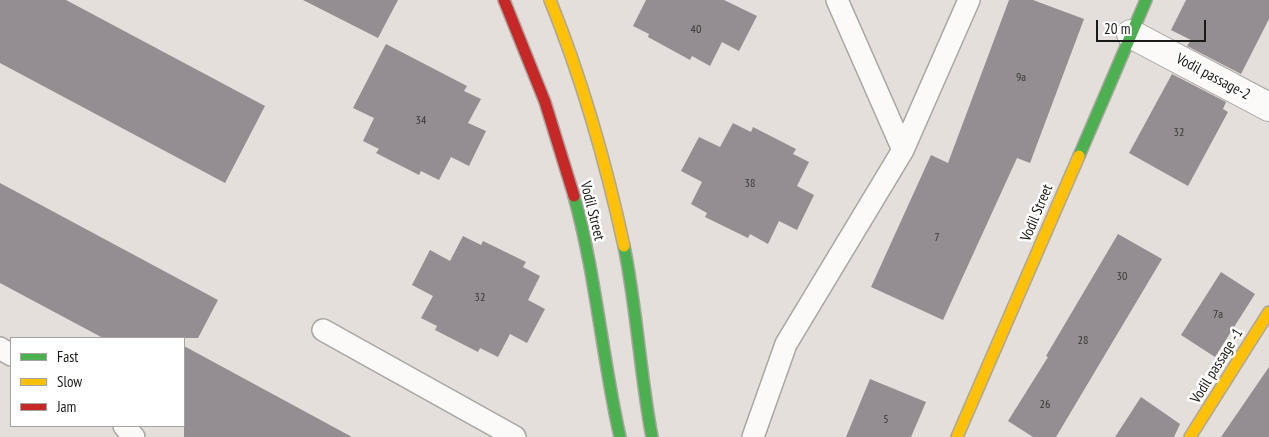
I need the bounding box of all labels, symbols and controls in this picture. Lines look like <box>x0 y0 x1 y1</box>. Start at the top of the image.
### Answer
scale bar <box>1099 10 1209 42</box>
text: 20 m <box>1104 19 1130 38</box>
house number: 40 <box>691 23 701 37</box>
street label: Vodil passage-2 <box>1173 50 1253 104</box>
house number: 9a <box>1016 71 1026 85</box>
house number: 34 <box>416 114 426 128</box>
house number: 32 <box>1174 126 1184 140</box>
house number: 38 <box>745 177 755 191</box>
street label: Vodil Street <box>576 180 608 242</box>
street label: Vodil Street <box>1017 182 1057 244</box>
house number: 7 <box>934 231 940 245</box>
house number: 30 <box>1117 270 1127 284</box>
house number: 32 <box>475 291 485 305</box>
house number: 7a <box>1213 308 1223 322</box>
street label: Vodil passage -1 <box>1187 325 1247 407</box>
house number: 28 <box>1078 334 1088 348</box>
legend <box>10 337 185 427</box>
text: Fast <box>57 347 78 366</box>
text: Slow <box>57 372 82 391</box>
text: Jam <box>57 397 76 416</box>
house number: 26 <box>1040 398 1050 412</box>
house number: 5 <box>883 413 889 427</box>

